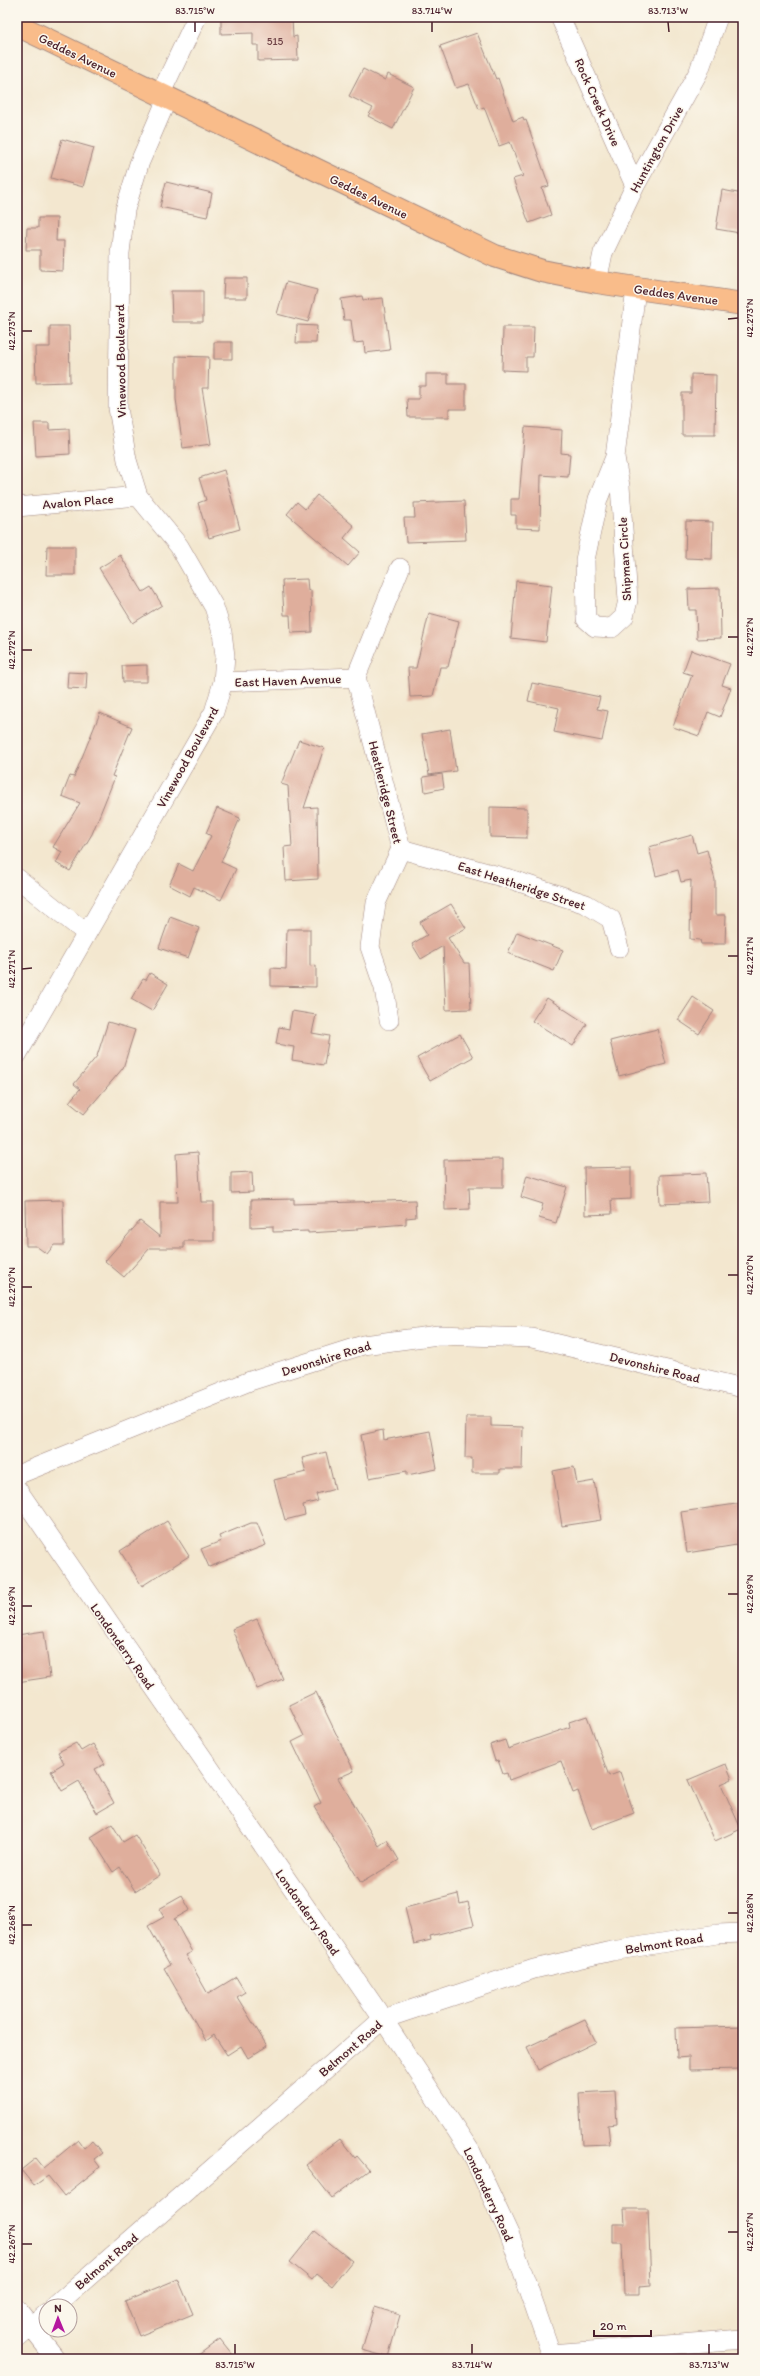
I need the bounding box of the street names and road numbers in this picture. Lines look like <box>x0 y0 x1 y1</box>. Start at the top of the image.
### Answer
street label: Geddes Avenue <box>36 30 119 81</box>
street label: Rock Creek Drive <box>571 56 624 149</box>
street label: Huntington Drive <box>626 103 686 195</box>
street label: Geddes Avenue <box>327 171 410 222</box>
street label: Geddes Avenue <box>633 281 719 308</box>
street label: Vinewood Boulevard <box>112 304 129 418</box>
street label: Avalon Place <box>42 491 114 512</box>
street label: Shipman Circle <box>615 517 634 601</box>
street label: East Haven Avenue <box>234 671 342 690</box>
street label: Vinewood Boulevard <box>153 704 222 811</box>
street label: Heatheridge Street <box>365 739 406 845</box>
street label: East Heatheridge Street <box>456 858 588 913</box>
street label: Devonshire Road <box>280 1338 373 1379</box>
street label: Devonshire Road <box>608 1349 702 1386</box>
street label: Londonderry Road <box>87 1600 158 1692</box>
street label: Londonderry Road <box>272 1866 343 1958</box>
street label: Belmont Road <box>624 1930 704 1957</box>
street label: Belmont Road <box>316 2017 385 2080</box>
street label: Londonderry Road <box>460 2145 517 2244</box>
street label: Belmont Road <box>72 2230 141 2293</box>

